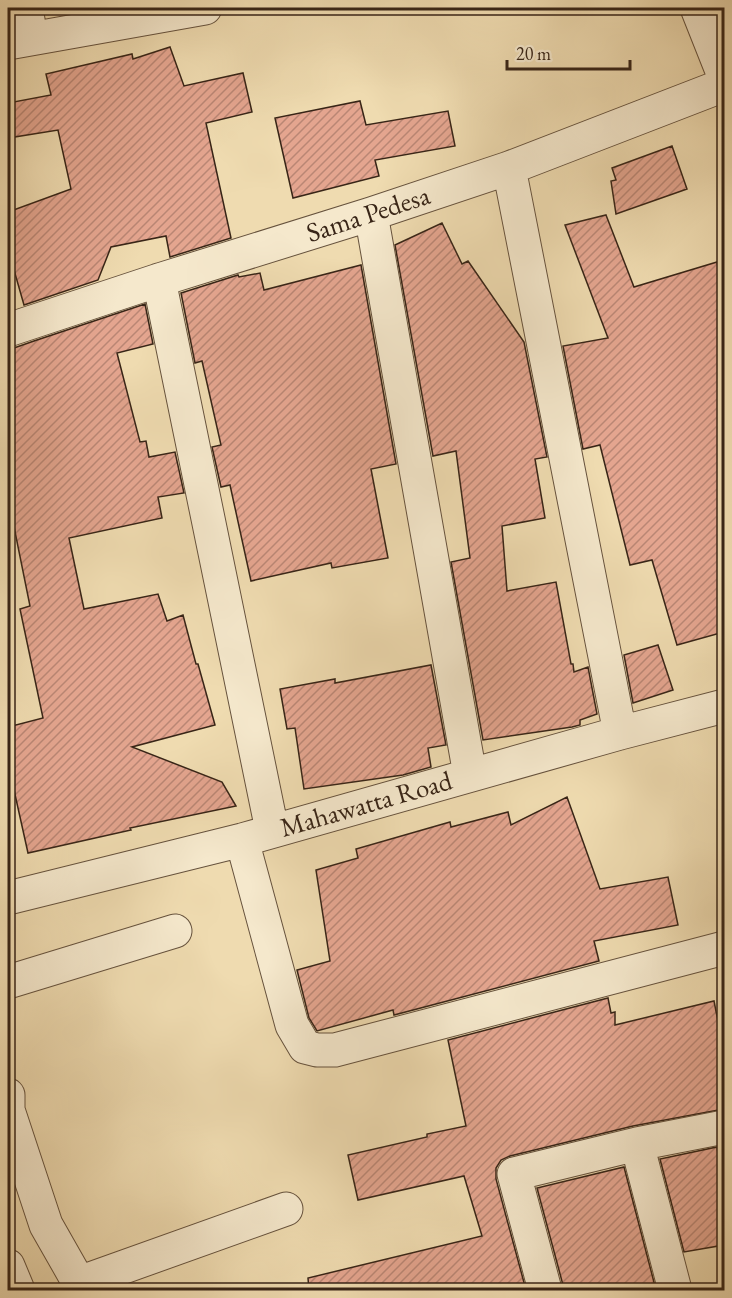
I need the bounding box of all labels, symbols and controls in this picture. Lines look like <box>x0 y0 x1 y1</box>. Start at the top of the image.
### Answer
scale bar <box>507 33 630 71</box>
text: 20 m <box>516 42 551 65</box>
street label: Sama Pedesa <box>302 177 434 250</box>
street label: Mahawatta Road <box>276 762 456 845</box>

